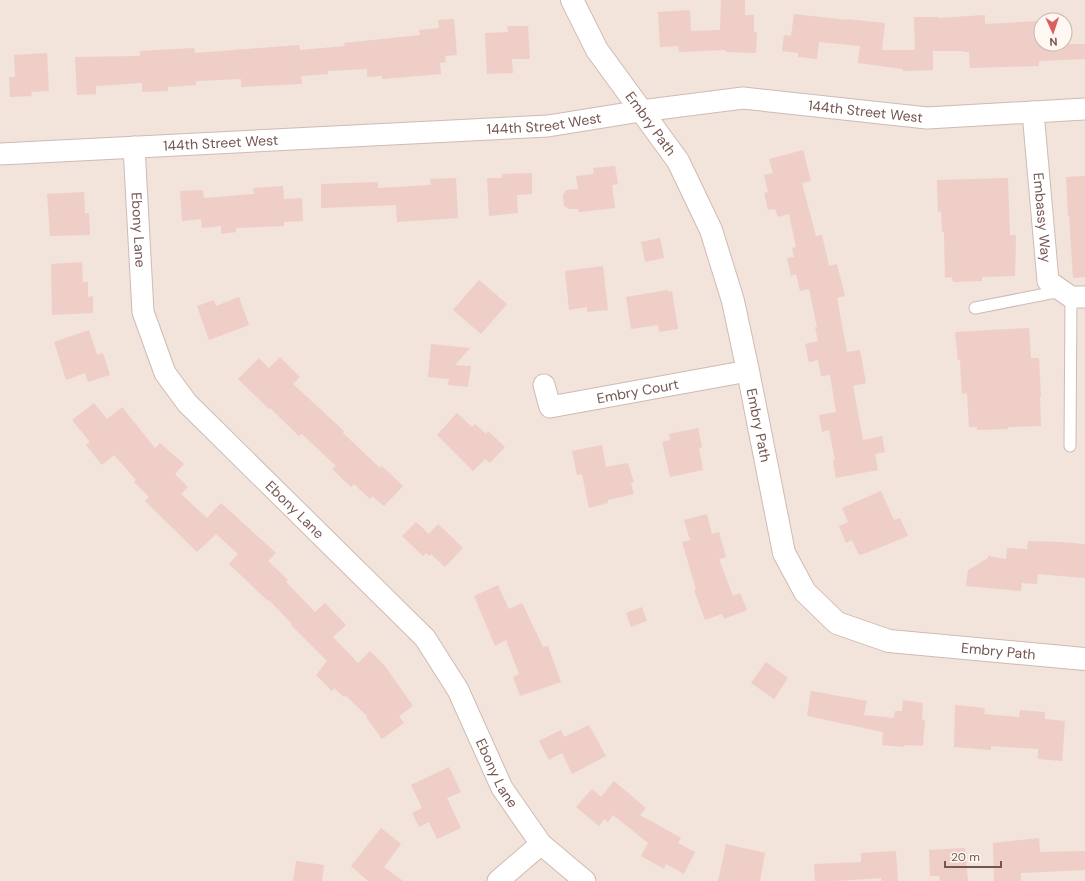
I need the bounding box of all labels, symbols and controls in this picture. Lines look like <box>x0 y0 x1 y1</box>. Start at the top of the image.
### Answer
north arrow <box>1033 12 1073 52</box>
text: N <box>1049 35 1058 49</box>
street label: Embry Path <box>621 88 680 159</box>
street label: 144th Street West <box>807 96 924 126</box>
street label: 144th Street West <box>486 109 603 138</box>
street label: 144th Street West <box>163 131 279 155</box>
street label: Embassy Way <box>1029 172 1055 263</box>
street label: Ebony Lane <box>127 192 150 268</box>
street label: Embry Court <box>595 375 680 407</box>
street label: Embry Path <box>743 387 775 464</box>
street label: Ebony Lane <box>262 477 328 543</box>
street label: Embry Path <box>960 639 1036 663</box>
street label: Ebony Lane <box>472 736 522 811</box>
scale bar <box>945 843 1001 869</box>
text: 20 m <box>951 849 980 865</box>

